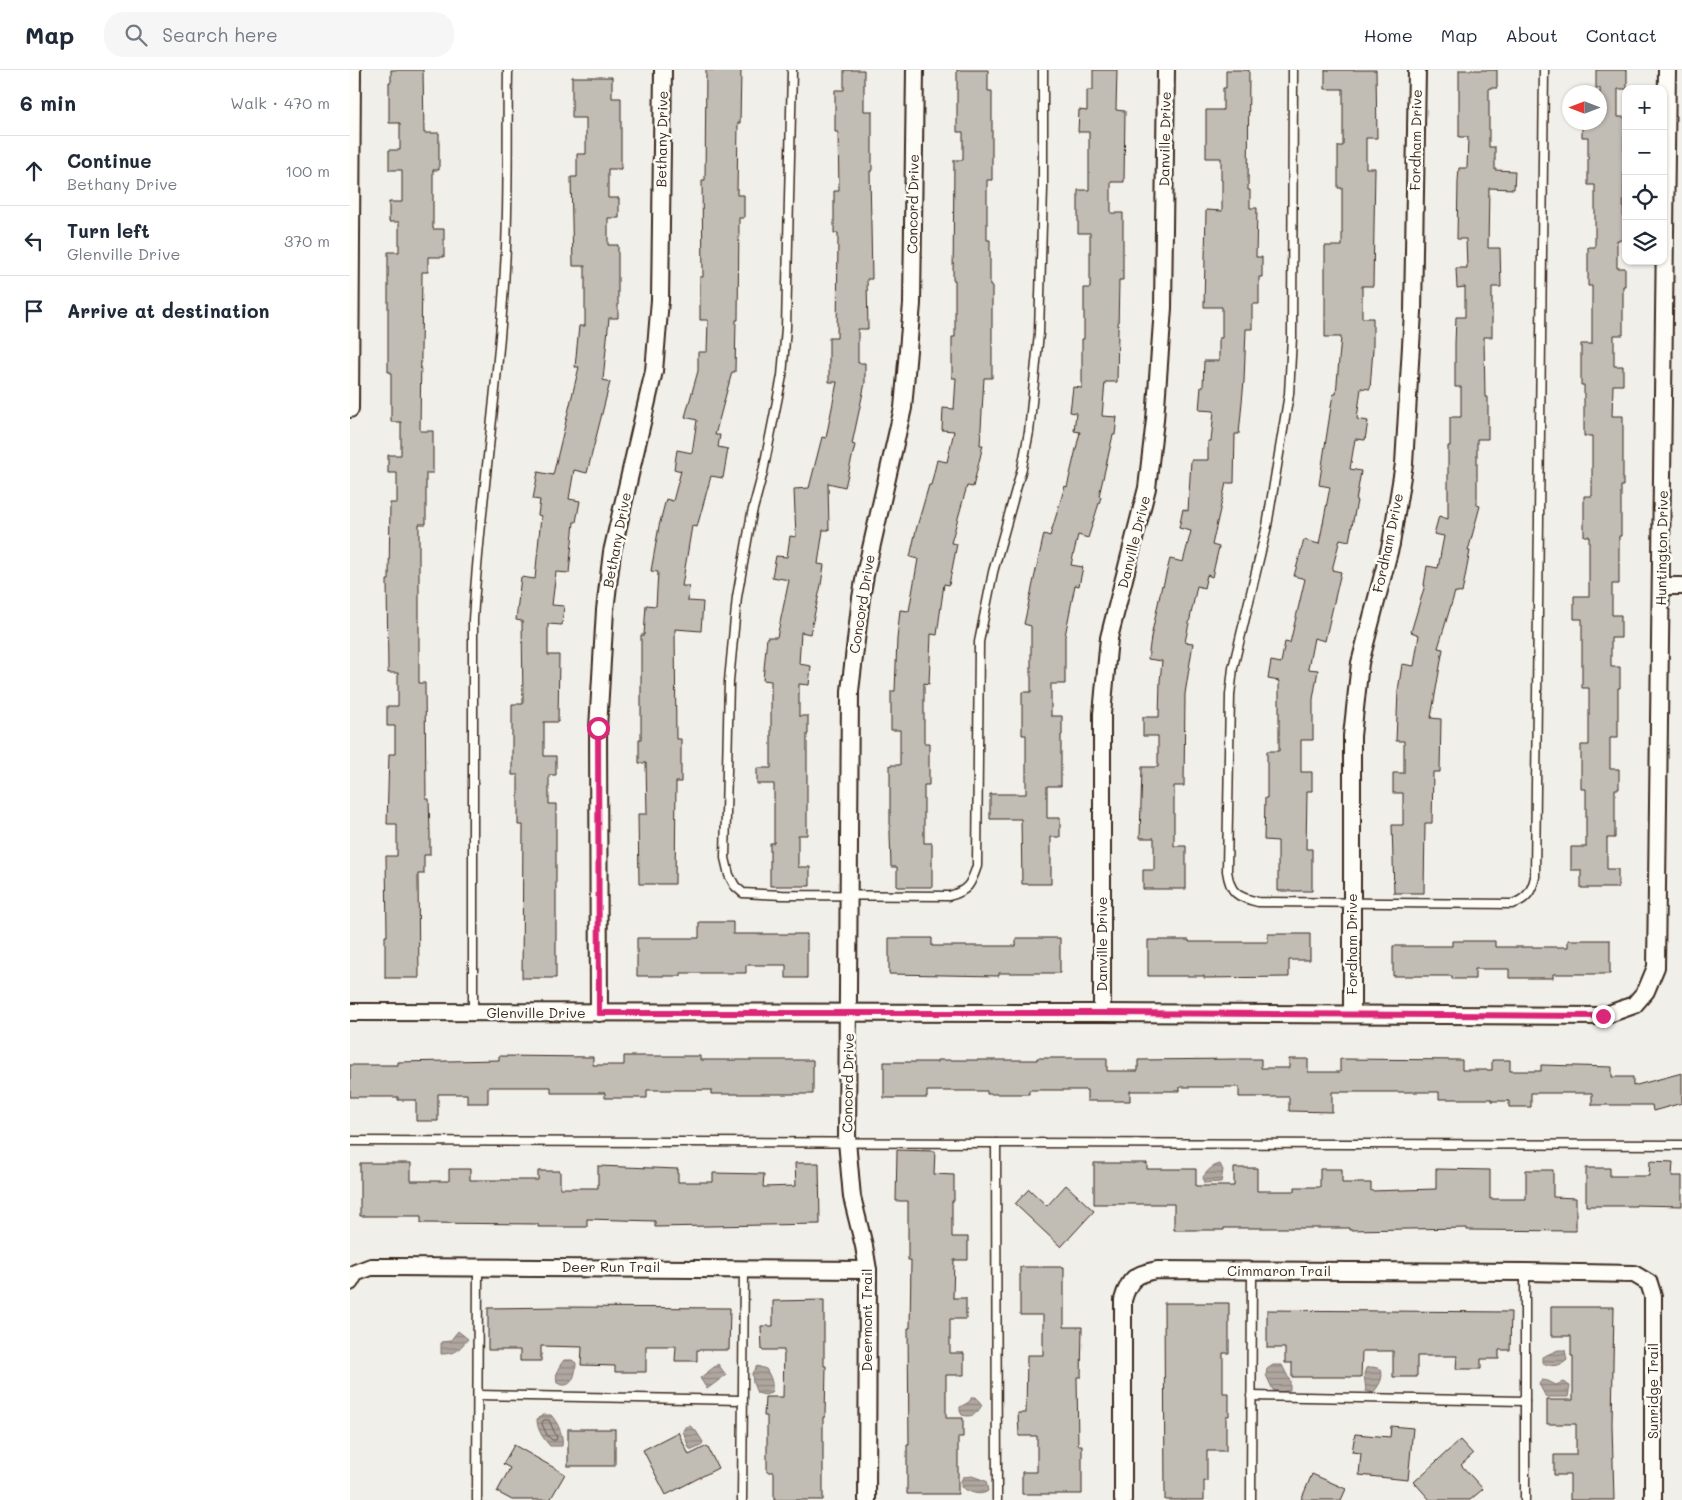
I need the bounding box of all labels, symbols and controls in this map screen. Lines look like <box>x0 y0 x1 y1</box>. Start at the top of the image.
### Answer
search box <box>104 12 454 57</box>
text: Map <box>25 19 74 50</box>
icon: search <box>122 21 150 49</box>
text: Search here <box>162 22 278 47</box>
text: Home <box>1364 23 1413 47</box>
text: Map <box>1441 23 1477 47</box>
text: About <box>1505 23 1558 47</box>
text: Contact <box>1586 23 1657 47</box>
north arrow <box>1562 85 1607 130</box>
map controls <box>1622 85 1667 265</box>
button: + <box>1622 85 1667 130</box>
text: 6 min <box>20 89 76 116</box>
street label: Fordham Drive <box>1405 89 1426 191</box>
street label: Bethany Drive <box>651 90 672 187</box>
street label: Danville Drive <box>1154 91 1175 187</box>
text: Walk · 470 m <box>230 92 330 113</box>
button: − <box>1622 130 1667 175</box>
text: Continue <box>67 148 152 173</box>
street label: Concord Drive <box>902 154 923 254</box>
icon: ahead <box>20 157 48 185</box>
text: 100 m <box>285 160 330 181</box>
text: Bethany Drive <box>67 173 178 194</box>
button: locate <box>1622 175 1667 220</box>
text: Turn left <box>67 218 150 243</box>
button: layers <box>1622 220 1667 265</box>
icon: left <box>20 227 48 255</box>
text: 370 m <box>284 230 330 251</box>
text: Glenville Drive <box>67 243 180 264</box>
icon: arrive <box>20 297 48 325</box>
text: Arrive at destination <box>67 298 270 323</box>
street label: Huntington Drive <box>1651 490 1672 606</box>
street label: Bethany Drive <box>598 491 635 589</box>
street label: Fordham Drive <box>1368 491 1407 594</box>
street label: Danville Drive <box>1113 494 1154 590</box>
street label: Concord Drive <box>844 553 879 655</box>
route start <box>587 717 610 740</box>
street label: Fordham Drive <box>1342 893 1361 995</box>
street label: Danville Drive <box>1092 897 1111 991</box>
street label: Glenville Drive <box>486 1003 586 1022</box>
route end <box>1592 1005 1615 1028</box>
street label: Concord Drive <box>837 1033 858 1133</box>
street label: Deer Run Trail <box>562 1257 660 1276</box>
street label: Cimmaron Trail <box>1227 1261 1331 1280</box>
street label: Deermont Trail <box>857 1268 876 1372</box>
street label: Sunridge Trail <box>1643 1343 1662 1439</box>

